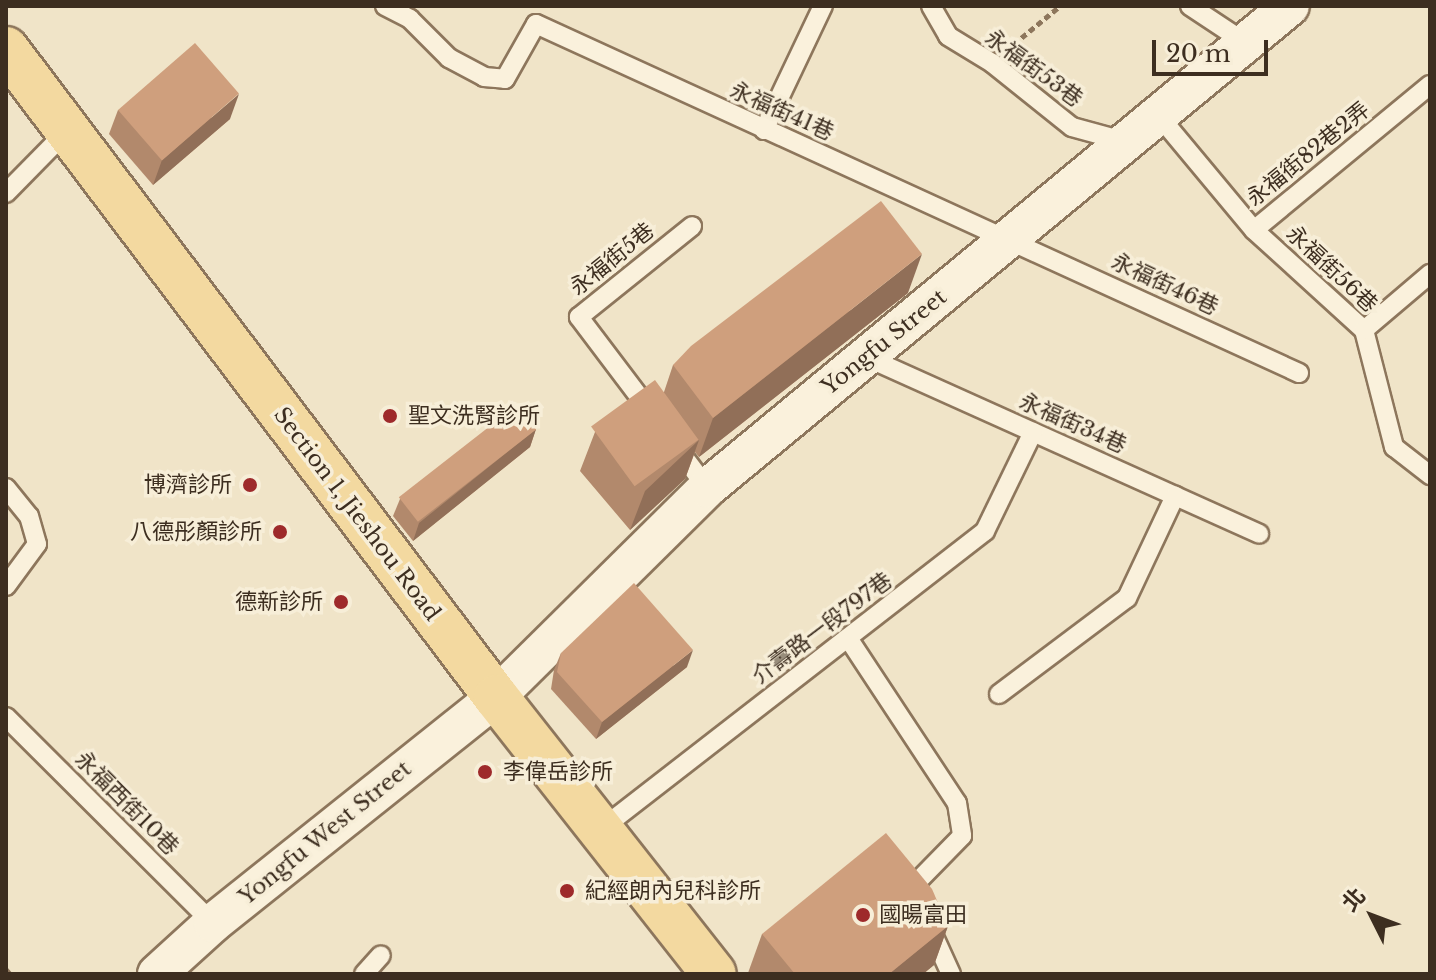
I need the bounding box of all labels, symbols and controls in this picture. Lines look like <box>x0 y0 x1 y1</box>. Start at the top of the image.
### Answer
street label: 永福街53巷 <box>980 24 1088 112</box>
scale bar <box>1156 24 1272 74</box>
text: 20 m <box>1166 39 1231 68</box>
street label: 永福街41巷 <box>726 76 838 146</box>
street label: 永福街82巷2弄 <box>1241 96 1375 212</box>
street label: 永福街5巷 <box>565 217 659 301</box>
street label: 永福街56巷 <box>1281 220 1383 318</box>
street label: 永福街46巷 <box>1107 248 1223 320</box>
street label: Yongfu Street <box>816 284 952 400</box>
street label: 永福街34巷 <box>1015 388 1131 458</box>
street label: Section 1, Jieshou Road <box>268 402 446 626</box>
place label: 聖文洗腎診所 <box>408 403 540 429</box>
marker: 聖文洗腎診所 <box>379 405 401 427</box>
place label: 博濟診所 <box>144 472 232 498</box>
marker: 博濟診所 <box>239 474 261 496</box>
place label: 八德彤顏診所 <box>130 519 262 545</box>
marker: 八德彤顏診所 <box>269 521 291 543</box>
street label: 介壽路一段797巷 <box>747 567 897 689</box>
place label: 德新診所 <box>235 589 323 615</box>
marker: 德新診所 <box>330 591 352 613</box>
street label: 永福西街10巷 <box>70 746 184 860</box>
street label: Yongfu West Street <box>233 755 417 911</box>
place label: 李偉岳診所 <box>503 759 613 785</box>
marker: 李偉岳診所 <box>474 761 496 783</box>
north arrow <box>1332 876 1412 956</box>
place label: 紀經朗內兒科診所 <box>585 878 761 904</box>
marker: 紀經朗內兒科診所 <box>556 880 578 902</box>
text: 北 <box>1336 882 1371 917</box>
place label: 國暘富田 <box>879 902 967 928</box>
marker: 國暘富田 <box>854 906 872 924</box>

